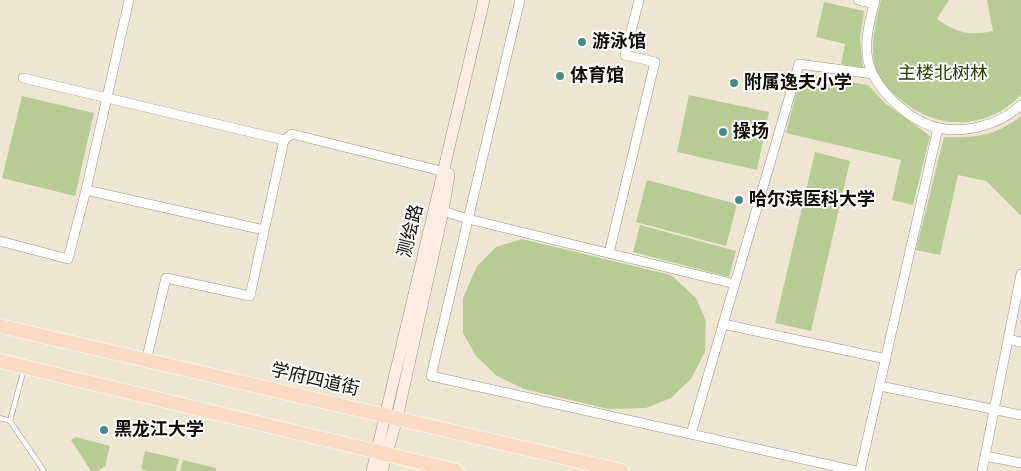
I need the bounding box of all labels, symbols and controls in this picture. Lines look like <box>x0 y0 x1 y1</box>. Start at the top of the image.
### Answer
place label: 游泳馆 <box>592 31 646 53</box>
marker: 游泳馆 <box>576 36 588 48</box>
park label: 主楼北树林 <box>898 63 988 85</box>
place label: 体育馆 <box>570 65 624 87</box>
marker: 体育馆 <box>554 70 566 82</box>
place label: 附属逸夫小学 <box>744 72 852 94</box>
marker: 附属逸夫小学 <box>728 77 740 89</box>
place label: 操场 <box>733 121 769 143</box>
marker: 操场 <box>717 126 729 138</box>
place label: 哈尔滨医科大学 <box>749 189 875 211</box>
marker: 哈尔滨医科大学 <box>733 194 745 206</box>
street label: 测绘路 <box>394 202 428 260</box>
street label: 学府四道街 <box>269 359 361 401</box>
place label: 黑龙江大学 <box>114 419 204 441</box>
marker: 黑龙江大学 <box>98 424 110 436</box>

